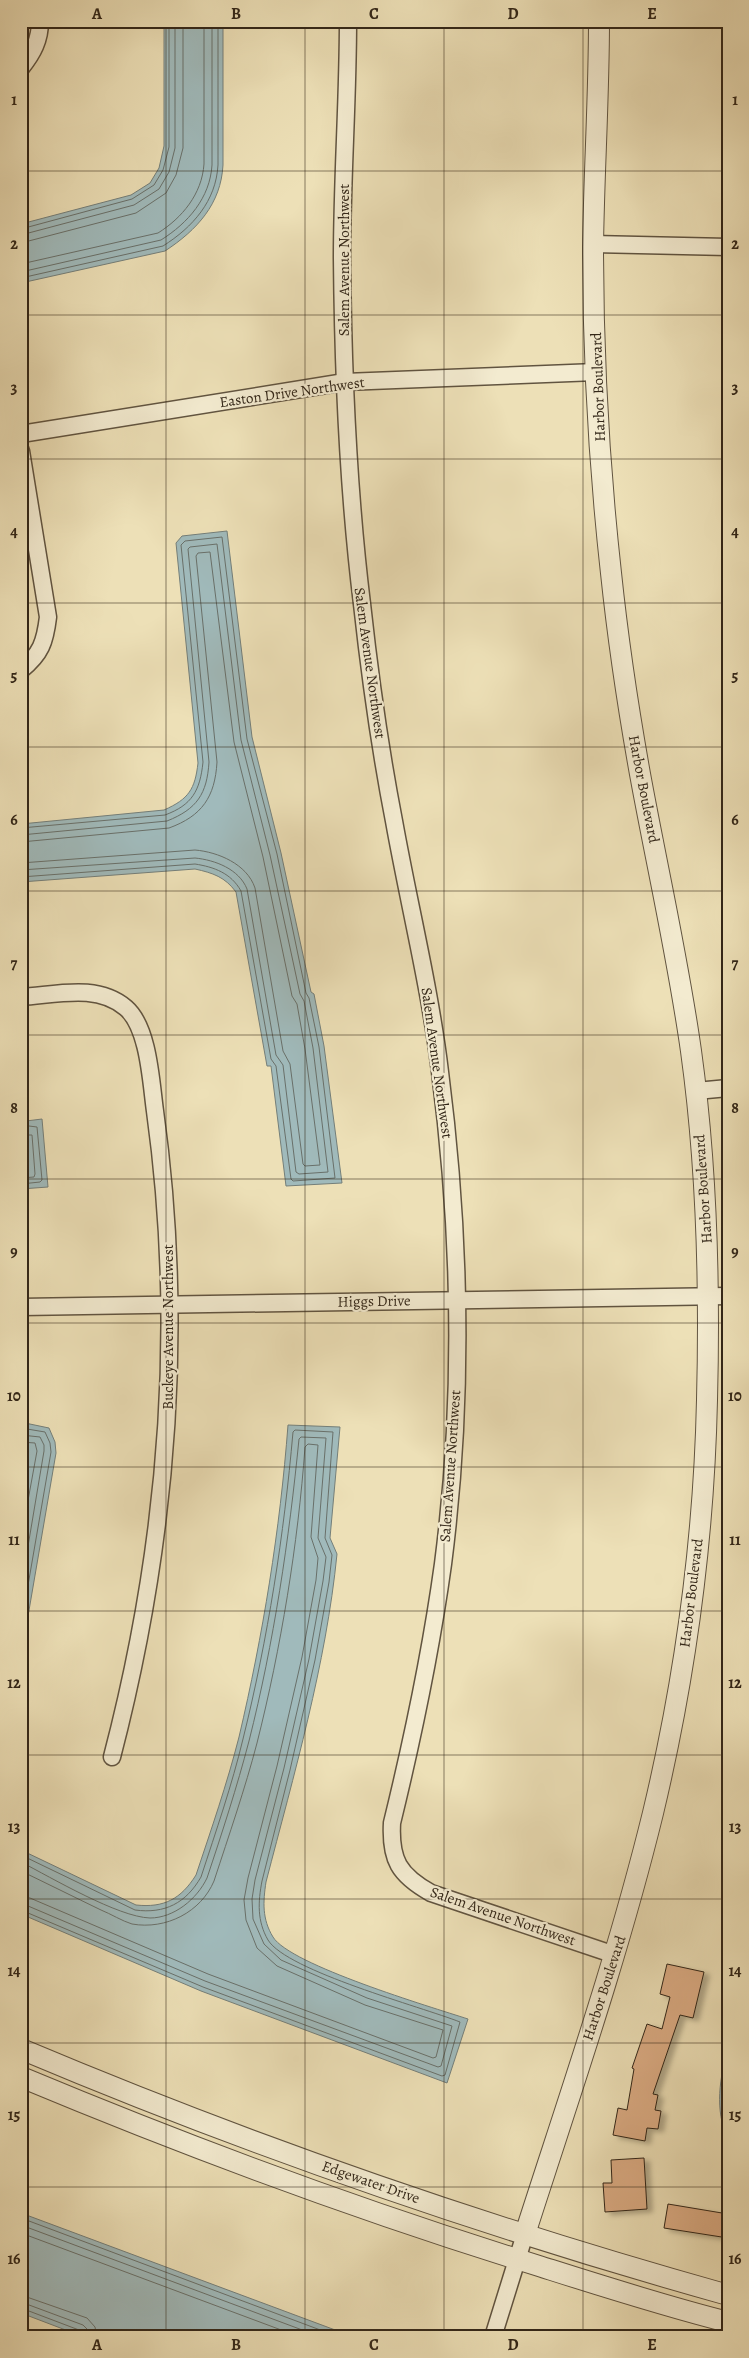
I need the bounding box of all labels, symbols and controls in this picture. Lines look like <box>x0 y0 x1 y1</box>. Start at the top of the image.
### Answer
text: A <box>91 3 103 25</box>
text: B <box>231 3 241 25</box>
text: C <box>369 3 379 25</box>
text: D <box>507 3 519 25</box>
text: E <box>647 3 657 25</box>
text: 1 <box>11 89 17 111</box>
text: 1 <box>732 89 738 111</box>
street label: Salem Avenue Northwest <box>334 184 354 336</box>
text: 2 <box>10 233 18 255</box>
text: 2 <box>731 233 739 255</box>
street label: Harbor Boulevard <box>586 331 610 442</box>
street label: Easton Drive Northwest <box>218 372 366 412</box>
text: 3 <box>11 377 18 399</box>
text: 3 <box>732 377 739 399</box>
text: 4 <box>10 521 18 543</box>
text: 4 <box>731 521 739 543</box>
street label: Salem Avenue Northwest <box>349 586 391 740</box>
text: 5 <box>11 665 18 687</box>
text: 5 <box>732 665 739 687</box>
street label: Harbor Boulevard <box>624 733 664 846</box>
text: 6 <box>10 809 18 831</box>
text: 6 <box>731 809 739 831</box>
text: 7 <box>11 953 18 975</box>
text: 7 <box>732 953 739 975</box>
street label: Salem Avenue Northwest <box>416 986 458 1140</box>
text: 8 <box>10 1097 18 1119</box>
text: 8 <box>731 1097 739 1119</box>
street label: Harbor Boulevard <box>689 1133 717 1244</box>
text: 9 <box>10 1241 18 1263</box>
text: 9 <box>731 1241 739 1263</box>
street label: Buckeye Avenue Northwest <box>158 1244 178 1410</box>
street label: Higgs Drive <box>337 1290 411 1312</box>
text: 10 <box>7 1385 21 1407</box>
text: 10 <box>728 1385 742 1407</box>
street label: Salem Avenue Northwest <box>435 1389 465 1543</box>
text: 11 <box>8 1529 20 1551</box>
text: 11 <box>729 1529 741 1551</box>
street label: Harbor Boulevard <box>674 1537 708 1649</box>
text: 12 <box>7 1672 21 1694</box>
text: 12 <box>728 1672 742 1694</box>
text: 13 <box>8 1816 20 1838</box>
text: 13 <box>729 1816 741 1838</box>
street label: Salem Avenue Northwest <box>428 1882 578 1950</box>
street label: Harbor Boulevard <box>578 1932 631 2043</box>
text: 14 <box>7 1960 21 1982</box>
text: 14 <box>728 1960 742 1982</box>
text: 15 <box>8 2104 20 2126</box>
text: 15 <box>729 2104 741 2126</box>
street label: Edgewater Drive <box>319 2156 423 2208</box>
text: 16 <box>7 2248 21 2270</box>
text: 16 <box>728 2248 742 2270</box>
text: A <box>91 2334 103 2356</box>
text: B <box>231 2334 241 2356</box>
text: C <box>369 2334 379 2356</box>
text: D <box>507 2334 519 2356</box>
text: E <box>647 2334 657 2356</box>

